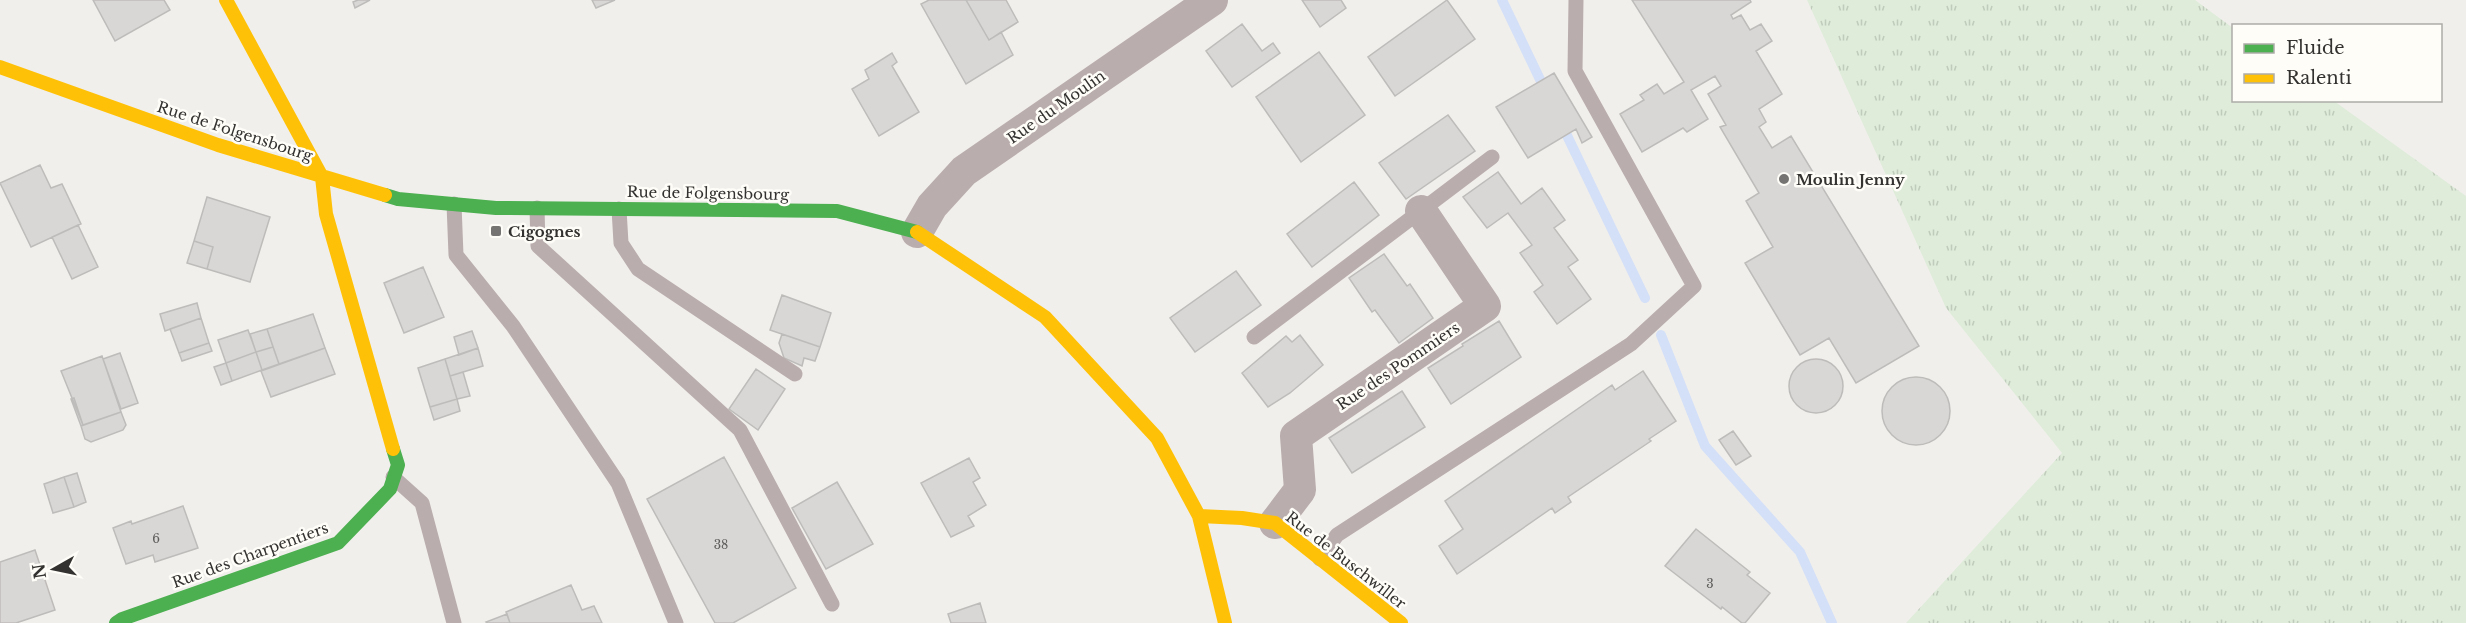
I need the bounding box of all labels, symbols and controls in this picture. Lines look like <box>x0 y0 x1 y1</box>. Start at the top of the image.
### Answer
legend <box>2232 24 2442 102</box>
text: Fluide <box>2286 37 2345 59</box>
street label: Rue du Moulin <box>1003 66 1109 148</box>
text: Ralenti <box>2286 67 2352 89</box>
street label: Rue de Folgensbourg <box>155 97 316 165</box>
place label: Moulin Jenny <box>1796 170 1905 189</box>
marker: Moulin Jenny <box>1777 172 1791 186</box>
street label: Rue de Folgensbourg <box>627 182 790 204</box>
place label: Cigognes <box>508 222 581 241</box>
marker: Cigognes <box>489 224 503 238</box>
street label: Rue des Pommiers <box>1333 318 1463 414</box>
street label: Rue de Buschwiller <box>1282 507 1411 613</box>
street label: Rue des Charpentiers <box>169 518 331 592</box>
house number: 6 <box>152 531 160 546</box>
house number: 38 <box>714 537 728 552</box>
north arrow <box>24 539 84 599</box>
text: N <box>28 562 50 580</box>
house number: 3 <box>1706 576 1714 591</box>

